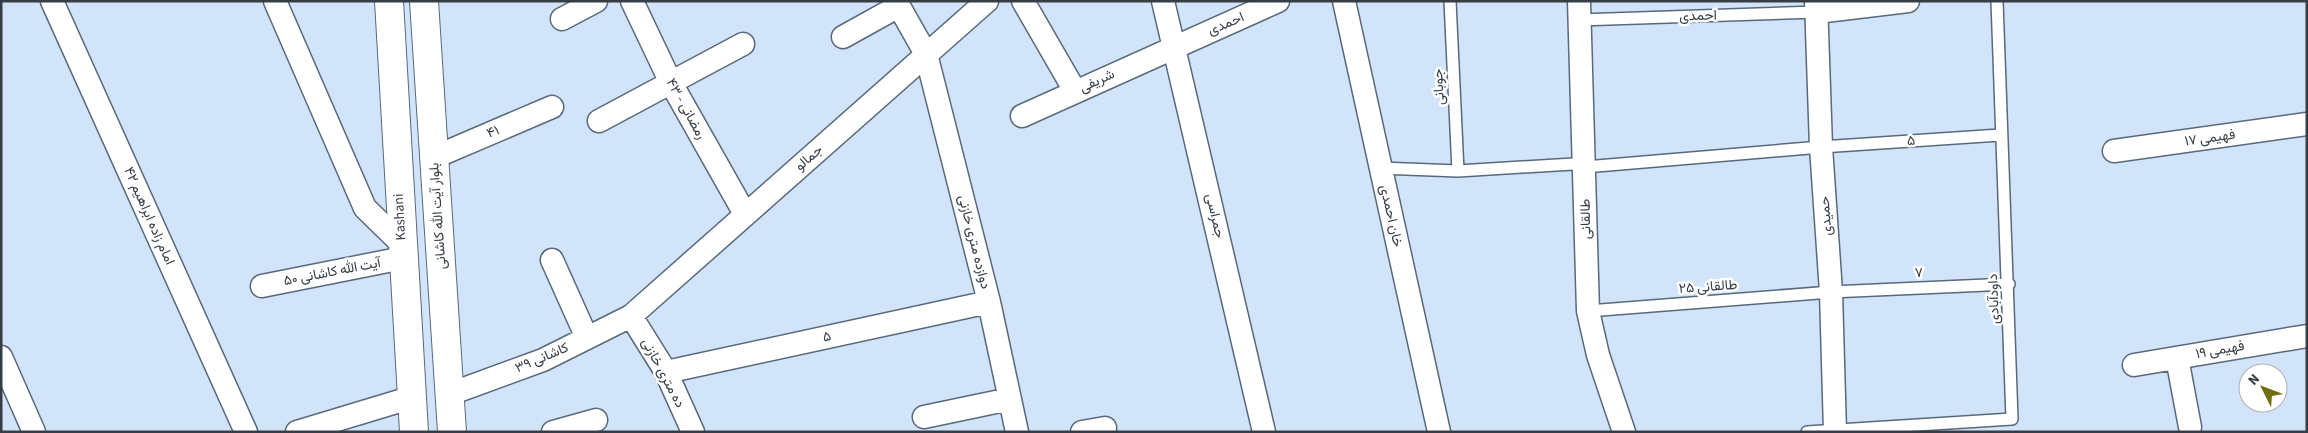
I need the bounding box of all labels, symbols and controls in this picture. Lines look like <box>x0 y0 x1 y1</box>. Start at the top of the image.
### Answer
street label: احمدی <box>1679 5 1717 27</box>
street label: احمدی <box>1205 7 1247 41</box>
street label: شریفی <box>1076 64 1118 98</box>
street label: جوبانی <box>1428 68 1450 106</box>
street label: رمضانی - ۴۳ <box>661 75 711 143</box>
street label: ۴۱ <box>484 120 502 144</box>
street label: فهیمی ۱۷ <box>2183 125 2237 151</box>
street label: ۵ <box>1906 131 1916 151</box>
street label: جمالو <box>791 140 827 176</box>
street label: بلوار آیت الله کاشانی <box>424 162 452 270</box>
street label: امام زاده ابراهیم ۴۲ <box>118 164 180 268</box>
street label: خان احمدی <box>1374 183 1408 249</box>
street label: جمراسی <box>1200 192 1230 240</box>
street label: Kashani <box>389 193 411 241</box>
street label: دوازده متری خازنی <box>953 193 995 291</box>
street label: حمیدی <box>1815 195 1837 237</box>
street label: طالقانی <box>1576 199 1596 239</box>
street label: آیت الله کاشانی ۵۰ <box>282 252 384 291</box>
street label: ۷ <box>1914 263 1924 283</box>
street label: داودآبادی <box>1983 273 2005 325</box>
street label: طالقانی ۲۵ <box>1678 275 1738 299</box>
street label: ۵ <box>821 326 833 348</box>
street label: ده متری خازنی <box>636 335 690 412</box>
street label: فهیمی ۱۹ <box>2194 336 2246 364</box>
street label: کاشانی ۳۹ <box>512 338 572 378</box>
north arrow <box>2238 363 2288 413</box>
text: N <box>2244 370 2265 390</box>

